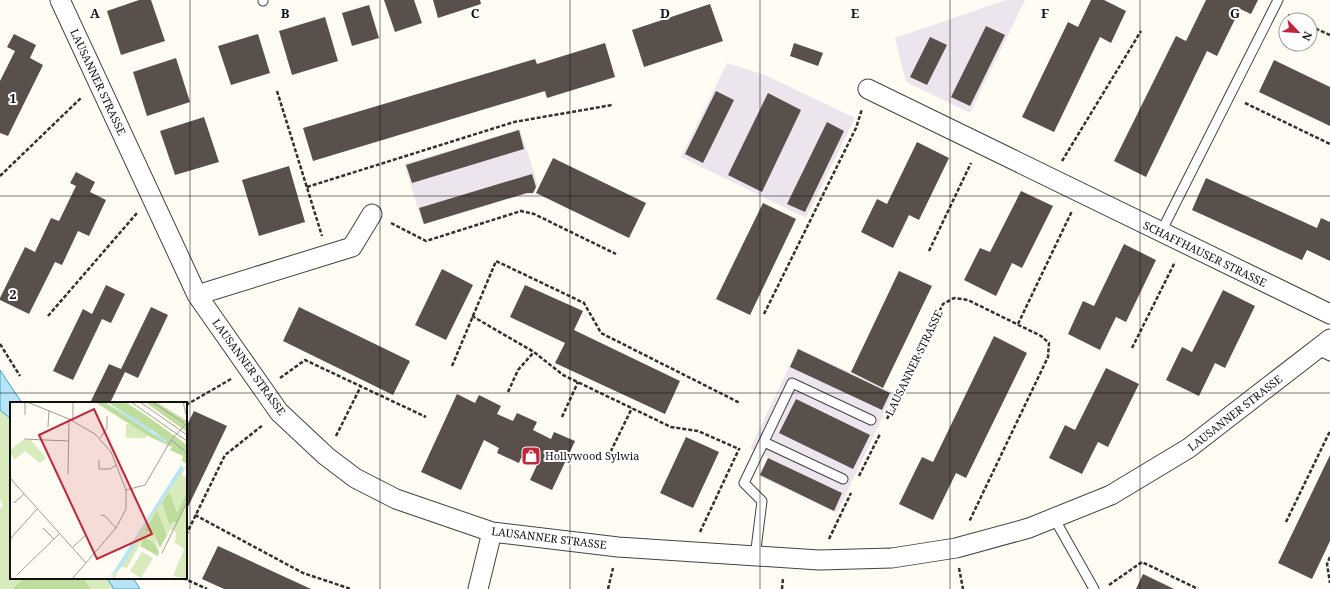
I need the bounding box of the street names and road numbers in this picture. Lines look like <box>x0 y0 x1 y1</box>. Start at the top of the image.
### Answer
street label: LAUSANNER STRASSE <box>67 26 130 138</box>
street label: SCHAFFHAUSER STRASSE <box>1141 217 1270 290</box>
street label: LAUSANNER STRASSE <box>881 307 946 418</box>
street label: LAUSANNER STRASSE <box>209 315 290 418</box>
street label: LAUSANNER STRASSE <box>1184 371 1285 454</box>
street label: LAUSANNER STRASSE <box>491 523 608 552</box>

